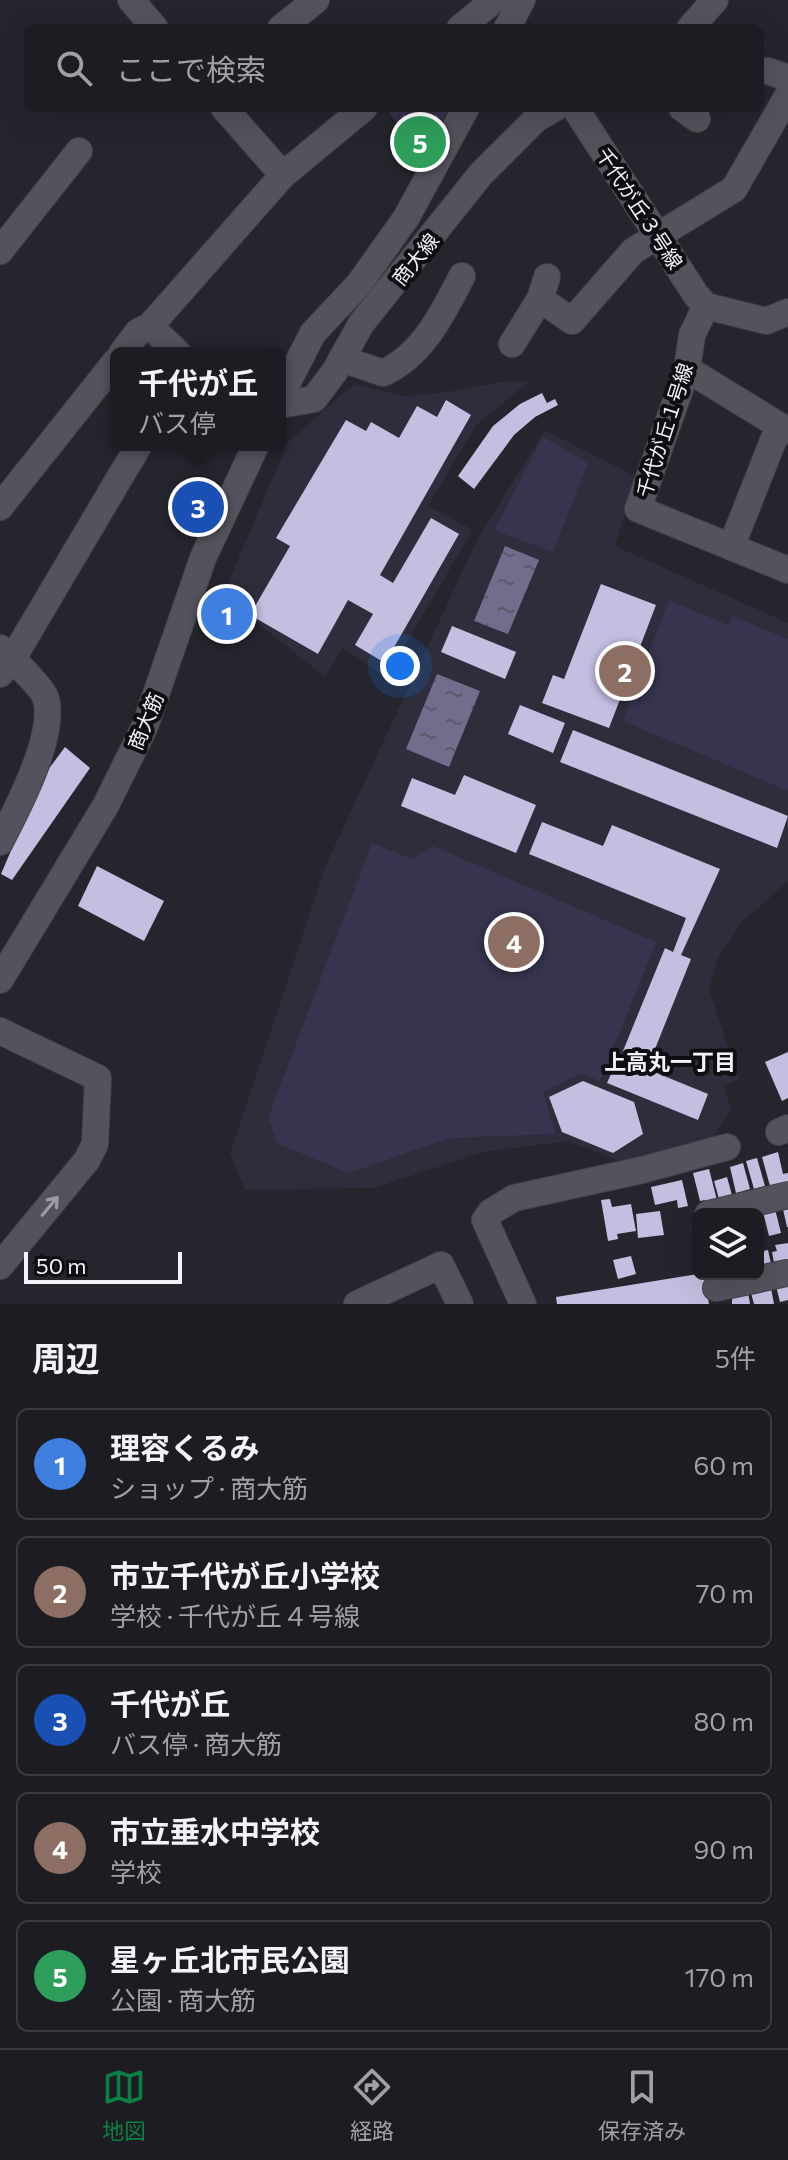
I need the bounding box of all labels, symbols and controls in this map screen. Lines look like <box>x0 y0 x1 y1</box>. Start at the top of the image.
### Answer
search box <box>24 24 764 112</box>
icon: search <box>52 46 96 90</box>
text: ここで検索 <box>116 50 266 87</box>
pin: 5 <box>394 112 446 172</box>
street label: 千代が丘３号線 <box>592 143 688 273</box>
street label: 商大線 <box>387 228 443 290</box>
popup <box>110 347 286 451</box>
street label: 千代が丘１号線 <box>631 360 697 500</box>
text: 千代が丘 <box>138 363 258 400</box>
text: バス停 <box>138 407 216 438</box>
pin: 3 <box>172 477 224 537</box>
pin: 1 <box>201 584 253 644</box>
pin: 2 <box>599 641 651 701</box>
your location <box>380 646 420 686</box>
street label: 商大筋 <box>122 689 168 753</box>
pin: 4 <box>488 912 540 972</box>
district label: 上高丸一丁目 <box>604 1048 736 1075</box>
one-way arrow <box>41 1196 59 1217</box>
map controls <box>692 1208 764 1280</box>
button: layers <box>692 1208 764 1280</box>
scale bar <box>24 1248 182 1284</box>
text: 50 m <box>36 1252 86 1279</box>
text: 周辺 <box>32 1336 100 1378</box>
text: 5件 <box>715 1342 756 1373</box>
text: 理容くるみ <box>110 1428 259 1465</box>
text: 1 <box>54 1449 66 1480</box>
text: 60 m <box>694 1449 754 1480</box>
text: ショップ · 商大筋 <box>110 1472 308 1503</box>
text: 市立千代が丘小学校 <box>110 1556 380 1593</box>
text: 2 <box>53 1577 67 1608</box>
text: 70 m <box>696 1577 754 1608</box>
text: 学校 · 千代が丘４号線 <box>110 1600 360 1631</box>
text: 千代が丘 <box>110 1684 230 1721</box>
text: 3 <box>52 1705 68 1736</box>
text: 80 m <box>694 1705 754 1736</box>
text: バス停 · 商大筋 <box>110 1728 282 1759</box>
text: 市立垂水中学校 <box>110 1812 320 1849</box>
text: 4 <box>52 1833 68 1864</box>
text: 90 m <box>694 1833 754 1864</box>
text: 学校 <box>110 1856 162 1887</box>
text: 星ヶ丘北市民公園 <box>110 1940 350 1977</box>
text: 5 <box>52 1961 68 1992</box>
text: 170 m <box>685 1961 754 1992</box>
text: 公園 · 商大筋 <box>110 1984 256 2015</box>
tab: 地図 <box>102 2065 146 2145</box>
tab: 経路 <box>350 2065 394 2145</box>
tab: 保存済み <box>598 2065 686 2145</box>

